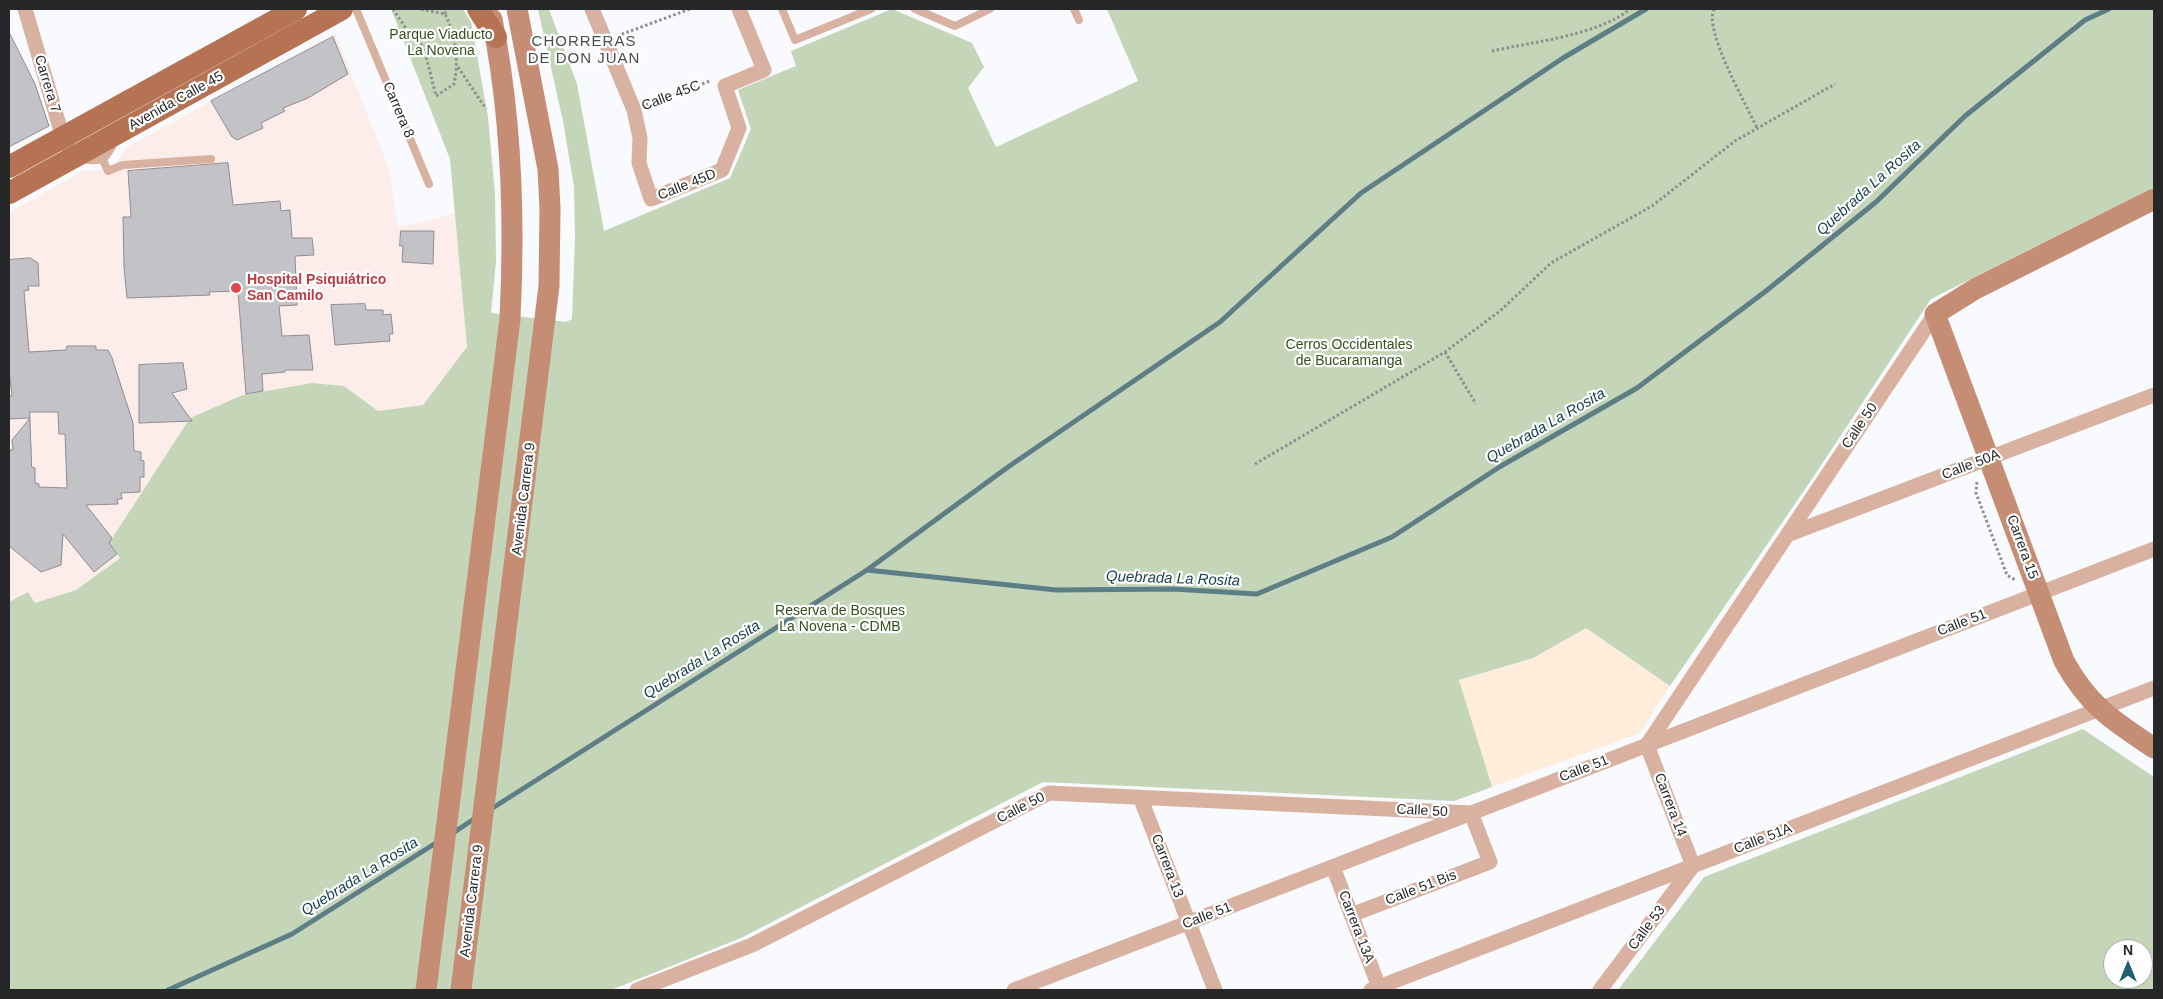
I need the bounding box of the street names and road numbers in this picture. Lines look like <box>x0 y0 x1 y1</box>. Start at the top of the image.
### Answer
street label: Carrera 7 <box>30 53 64 115</box>
street label: Avenida Calle 45 <box>126 68 226 134</box>
street label: Calle 45C <box>639 77 703 115</box>
street label: Carrera 8 <box>379 80 417 140</box>
street label: Calle 45D <box>655 166 719 204</box>
street label: Calle 50 <box>1839 400 1881 452</box>
street label: Avenida Carrera 9 <box>509 442 539 556</box>
street label: Calle 50A <box>1940 446 2002 484</box>
street label: Carrera 15 <box>2003 513 2041 581</box>
street label: Calle 51 <box>1935 606 1989 640</box>
street label: Calle 51 <box>1557 752 1611 786</box>
street label: Carrera 14 <box>1650 771 1690 839</box>
street label: Calle 50 <box>994 789 1048 827</box>
street label: Calle 50 <box>1396 801 1448 821</box>
street label: Calle 51A <box>1732 820 1794 858</box>
street label: Carrera 13 <box>1147 832 1187 900</box>
street label: Avenida Carrera 9 <box>457 844 487 958</box>
street label: Calle 51 Bis <box>1383 867 1459 909</box>
street label: Carrera 13A <box>1334 888 1378 966</box>
street label: Calle 51 <box>1180 899 1234 933</box>
street label: Calle 53 <box>1625 902 1669 954</box>

